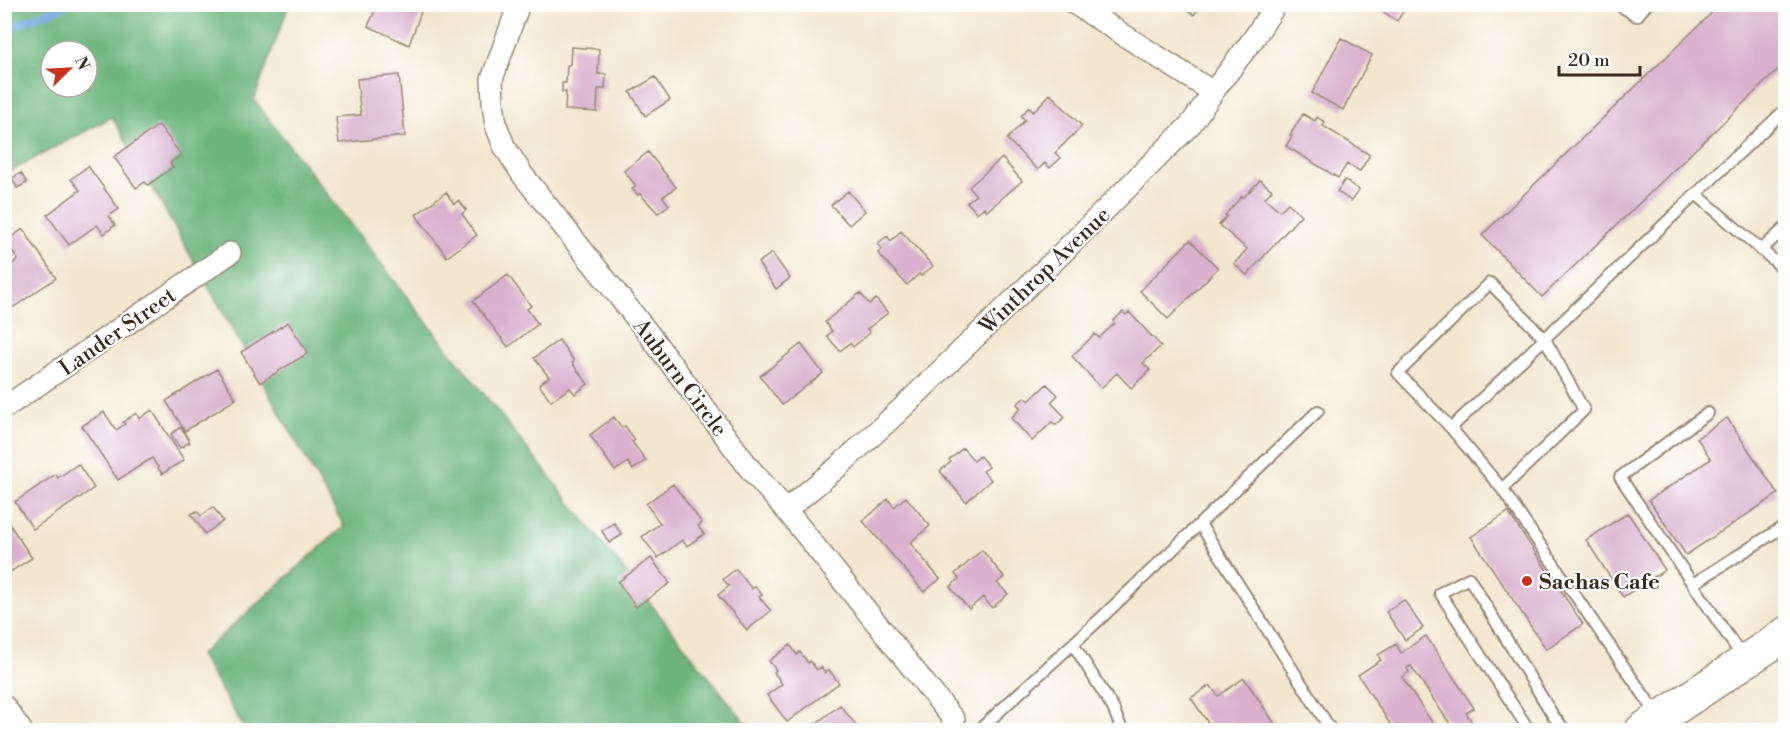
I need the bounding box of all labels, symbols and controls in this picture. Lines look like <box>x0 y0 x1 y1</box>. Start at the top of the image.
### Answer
north arrow <box>39 39 99 99</box>
scale bar <box>1559 39 1640 77</box>
text: 20 m <box>1568 49 1610 72</box>
text: N <box>70 53 94 73</box>
street label: Winthrop Avenue <box>973 202 1116 341</box>
street label: Lander Street <box>54 282 182 382</box>
street label: Auburn Circle <box>626 313 733 442</box>
place label: Sachas Cafe <box>1539 569 1660 596</box>
marker: Sachas Cafe <box>1520 574 1534 588</box>

